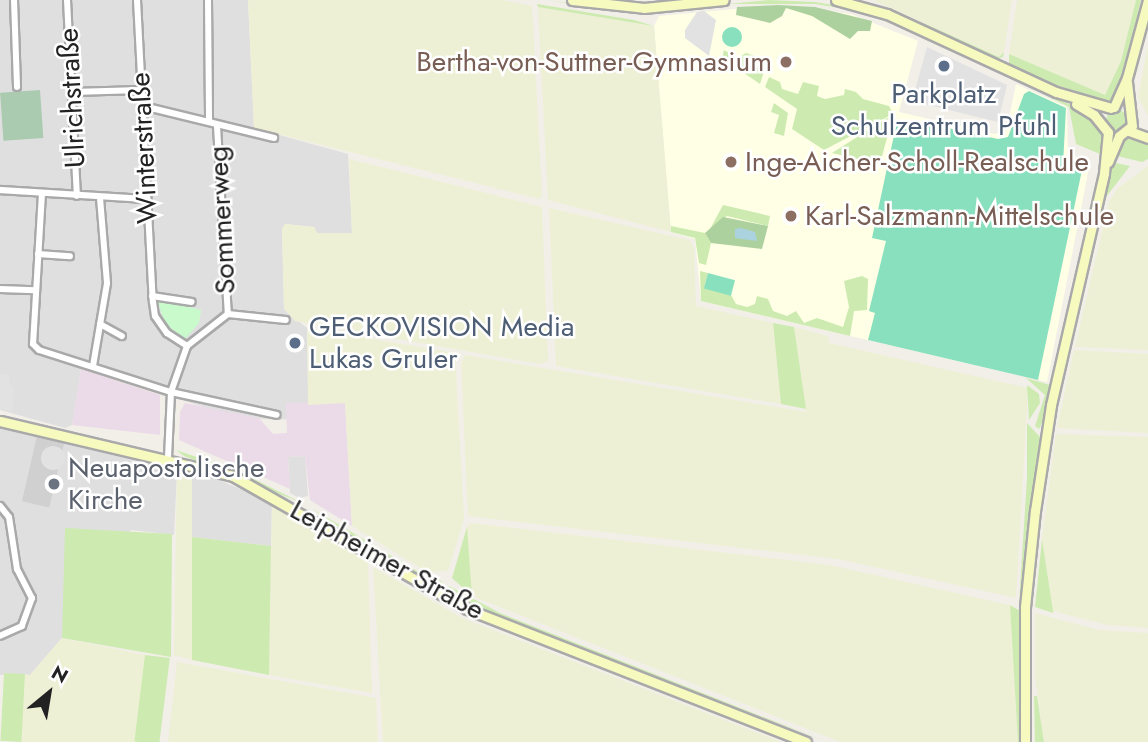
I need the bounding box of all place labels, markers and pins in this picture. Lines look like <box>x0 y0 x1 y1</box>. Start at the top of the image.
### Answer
place label: Bertha-von-Suttner-Gymnasium <box>416 45 772 79</box>
marker: Bertha-von-Suttner-Gymnasium <box>778 54 794 70</box>
marker: Parkplatz Schulzentrum Pfuhl <box>936 58 952 74</box>
place label: Parkplatz Schulzentrum Pfuhl <box>831 77 1057 143</box>
place label: Inge-Aicher-Scholl-Realschule <box>745 145 1089 179</box>
marker: Inge-Aicher-Scholl-Realschule <box>723 154 739 170</box>
place label: Karl-Salzmann-Mittelschule <box>805 199 1114 233</box>
marker: Karl-Salzmann-Mittelschule <box>783 208 799 224</box>
place label: GECKOVISION Media Lukas Gruler <box>309 310 575 376</box>
marker: GECKOVISION Media Lukas Gruler <box>287 335 303 351</box>
place label: Neuapostolische Kirche <box>68 451 264 517</box>
marker: Neuapostolische Kirche <box>46 476 62 492</box>

